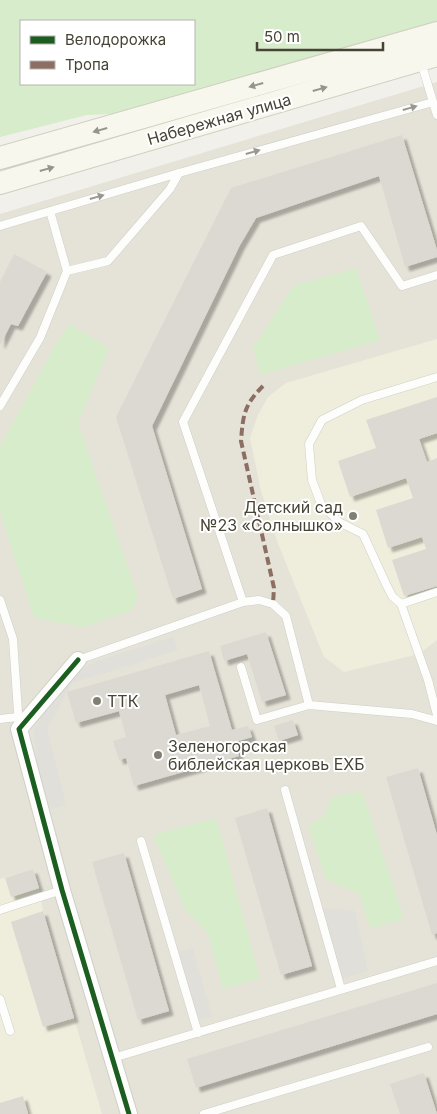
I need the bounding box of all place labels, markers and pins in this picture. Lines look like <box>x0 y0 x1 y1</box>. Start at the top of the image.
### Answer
place label: Детский сад №23 «Солнышко» <box>200 497 343 535</box>
marker: Детский сад №23 «Солнышко» <box>347 510 359 522</box>
place label: ТТК <box>107 691 139 711</box>
marker: ТТК <box>91 695 103 707</box>
place label: Зеленогорская библейская церковь ЕХБ <box>168 736 365 774</box>
marker: Зеленогорская библейская церковь ЕХБ <box>152 749 164 761</box>

